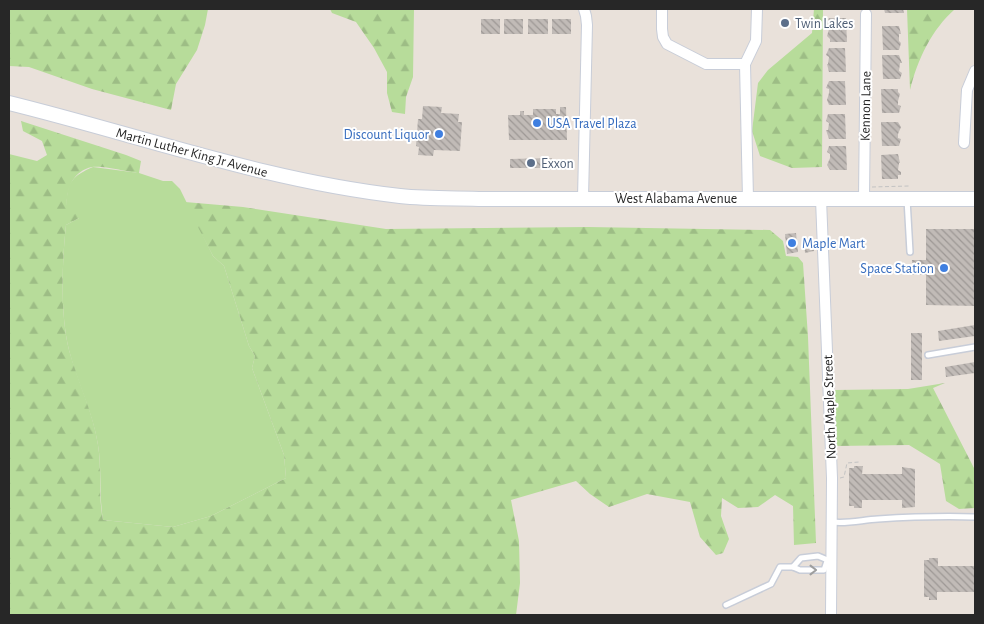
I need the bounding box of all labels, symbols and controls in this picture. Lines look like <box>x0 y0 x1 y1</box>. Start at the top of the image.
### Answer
marker: Twin Lakes <box>779 17 791 29</box>
place label: Twin Lakes <box>795 17 853 31</box>
street label: Kennon Lane <box>858 71 874 141</box>
marker: USA Travel Plaza <box>531 117 543 129</box>
place label: USA Travel Plaza <box>547 117 637 131</box>
street label: Martin Luther King Jr Avenue <box>114 126 269 180</box>
place label: Discount Liquor <box>343 128 429 142</box>
marker: Discount Liquor <box>433 128 445 140</box>
marker: Exxon <box>525 157 537 169</box>
place label: Exxon <box>541 157 574 171</box>
street label: West Alabama Avenue <box>615 192 737 206</box>
marker: Maple Mart <box>786 237 798 249</box>
place label: Maple Mart <box>802 237 865 251</box>
place label: Space Station <box>860 262 934 276</box>
marker: Space Station <box>938 262 950 274</box>
street label: North Maple Street <box>821 354 839 459</box>
one-way arrow <box>810 565 817 575</box>

